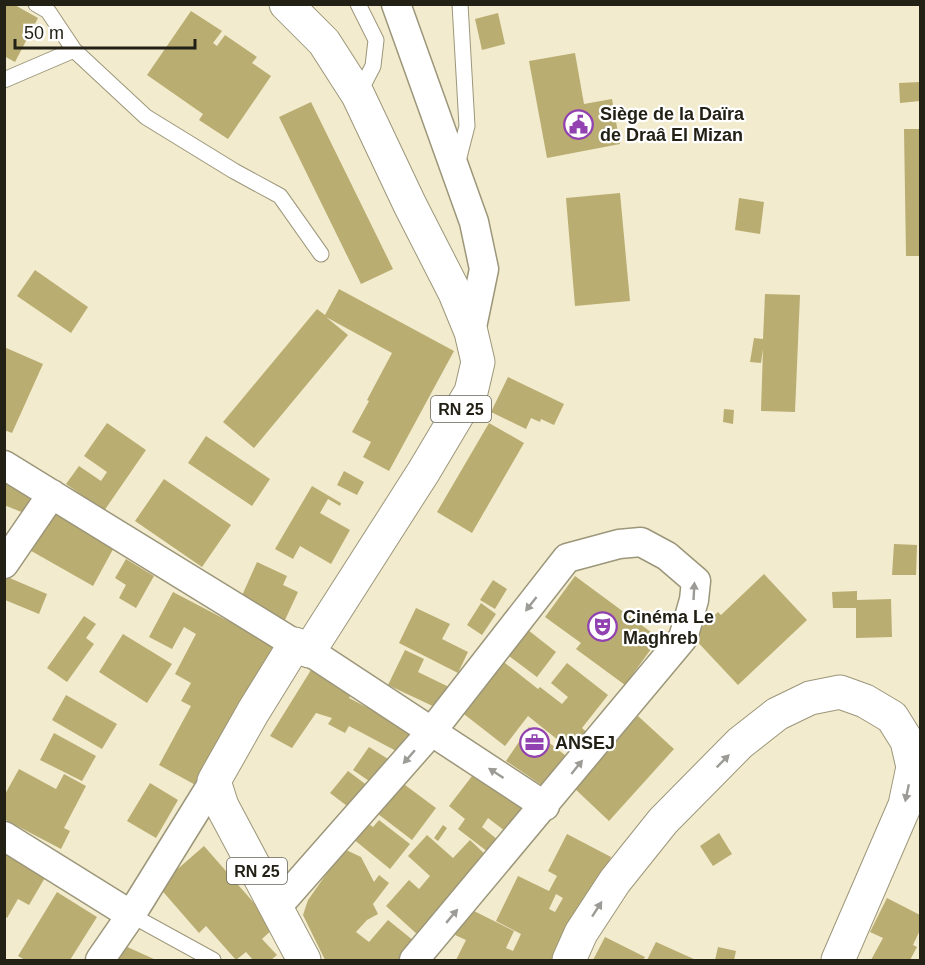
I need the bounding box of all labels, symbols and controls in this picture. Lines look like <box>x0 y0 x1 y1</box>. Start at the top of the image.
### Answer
scale bar <box>15 12 195 50</box>
text: 50 m <box>24 23 64 43</box>
place label: Siège de la Daïra de Draâ El Mizan <box>600 104 745 145</box>
public building icon: Siège de la Daïra de Draâ El Mizan <box>563 108 595 140</box>
road number: RN 25 <box>431 396 491 422</box>
one-way arrow <box>690 581 699 600</box>
one-way arrow <box>526 597 538 612</box>
place label: Cinéma Le Maghreb <box>623 607 714 648</box>
theatre icon: Cinéma Le Maghreb <box>586 611 618 643</box>
office icon: ANSEJ <box>518 727 550 759</box>
place label: ANSEJ <box>555 733 615 753</box>
one-way arrow <box>402 749 416 764</box>
one-way arrow <box>715 754 729 768</box>
one-way arrow <box>570 760 583 775</box>
one-way arrow <box>488 768 504 779</box>
one-way arrow <box>902 784 912 802</box>
road number: RN 25 <box>227 858 287 884</box>
one-way arrow <box>591 901 602 917</box>
one-way arrow <box>445 908 458 924</box>

